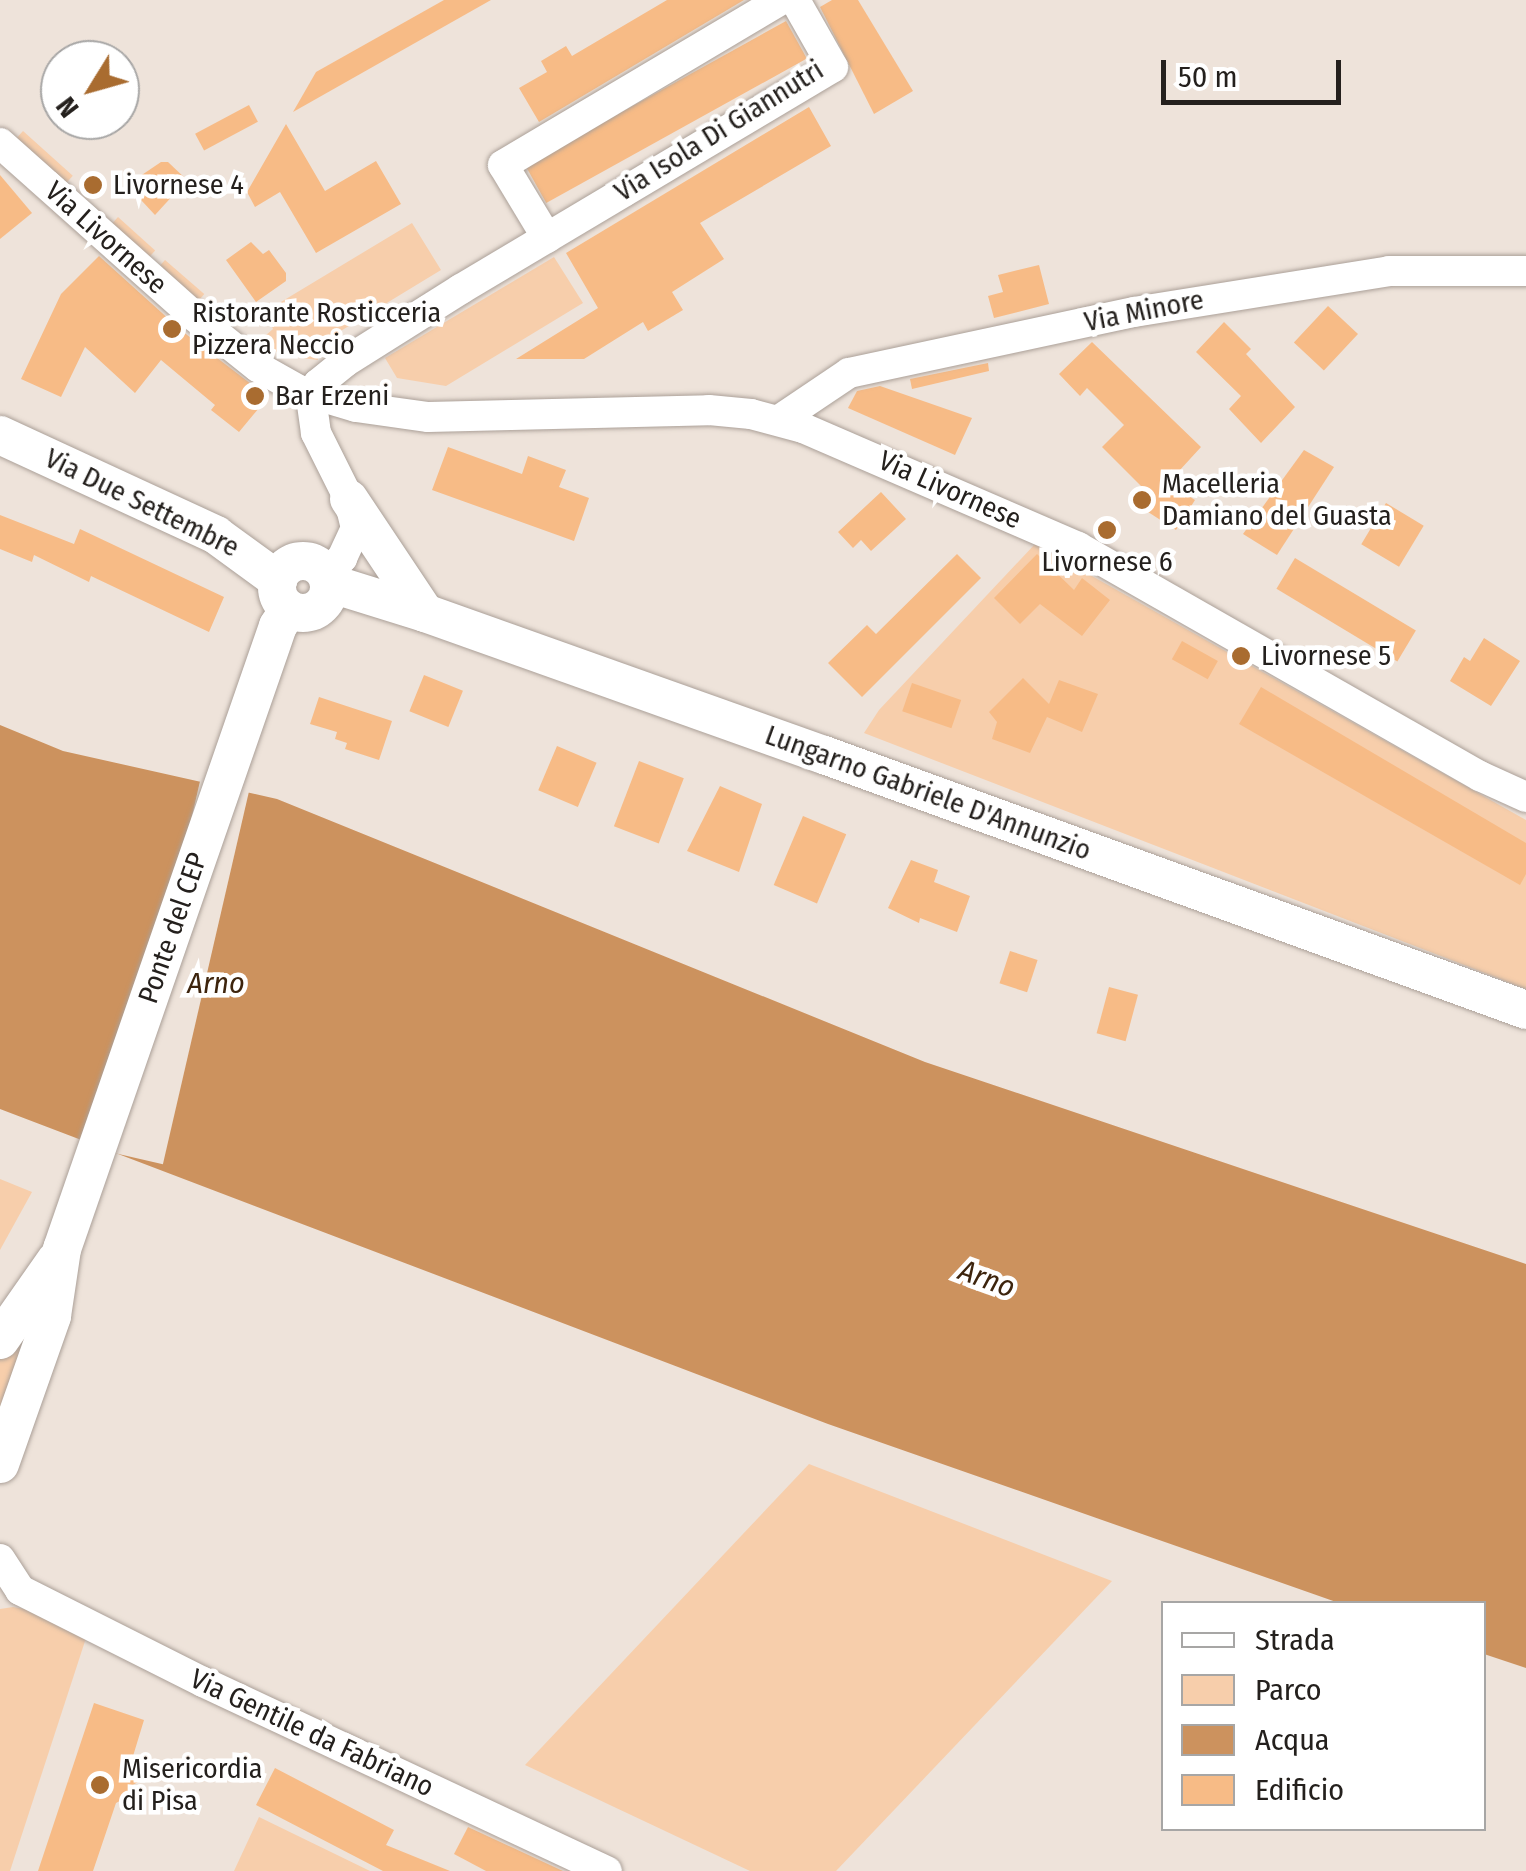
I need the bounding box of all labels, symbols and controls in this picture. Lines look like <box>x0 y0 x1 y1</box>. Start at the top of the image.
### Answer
north arrow <box>40 40 140 140</box>
scale bar <box>1166 40 1346 102</box>
street label: Via Isola Di Giannutri <box>608 53 830 209</box>
text: 50 m <box>1178 59 1238 95</box>
text: N <box>49 91 85 124</box>
place label: Livornese 4 <box>113 168 244 202</box>
marker: Livornese 4 <box>82 174 104 196</box>
street label: Via Livornese <box>38 175 174 301</box>
street label: Via Minore <box>1081 283 1207 339</box>
place label: Ristorante Rosticceria Pizzera Neccio <box>192 296 441 362</box>
marker: Ristorante Rosticceria Pizzera Neccio <box>161 318 183 340</box>
place label: Bar Erzeni <box>275 379 389 413</box>
marker: Bar Erzeni <box>244 385 266 407</box>
street label: Via Due Settembre <box>40 442 244 564</box>
street label: Via Livornese <box>874 444 1026 536</box>
place label: Macelleria Damiano del Guasta <box>1162 467 1392 533</box>
marker: Macelleria Damiano del Guasta <box>1131 489 1153 511</box>
marker: Livornese 6 <box>1096 519 1118 541</box>
place label: Livornese 6 <box>1041 545 1173 579</box>
place label: Livornese 5 <box>1261 639 1391 673</box>
marker: Livornese 5 <box>1230 645 1252 667</box>
street label: Lungarno Gabriele D'Annunzio <box>761 718 1095 868</box>
street label: Ponte del CEP <box>132 848 214 1008</box>
water label: Arno <box>187 965 245 1001</box>
water label: Arno <box>954 1252 1020 1306</box>
legend <box>1161 1601 1486 1831</box>
text: Strada <box>1255 1622 1335 1658</box>
street label: Via Gentile da Fabriano <box>185 1662 439 1804</box>
text: Parco <box>1255 1672 1322 1708</box>
text: Acqua <box>1255 1722 1330 1758</box>
place label: Misericordia di Pisa <box>122 1752 263 1818</box>
marker: Misericordia di Pisa <box>87 1772 113 1798</box>
text: Edificio <box>1255 1772 1344 1808</box>

